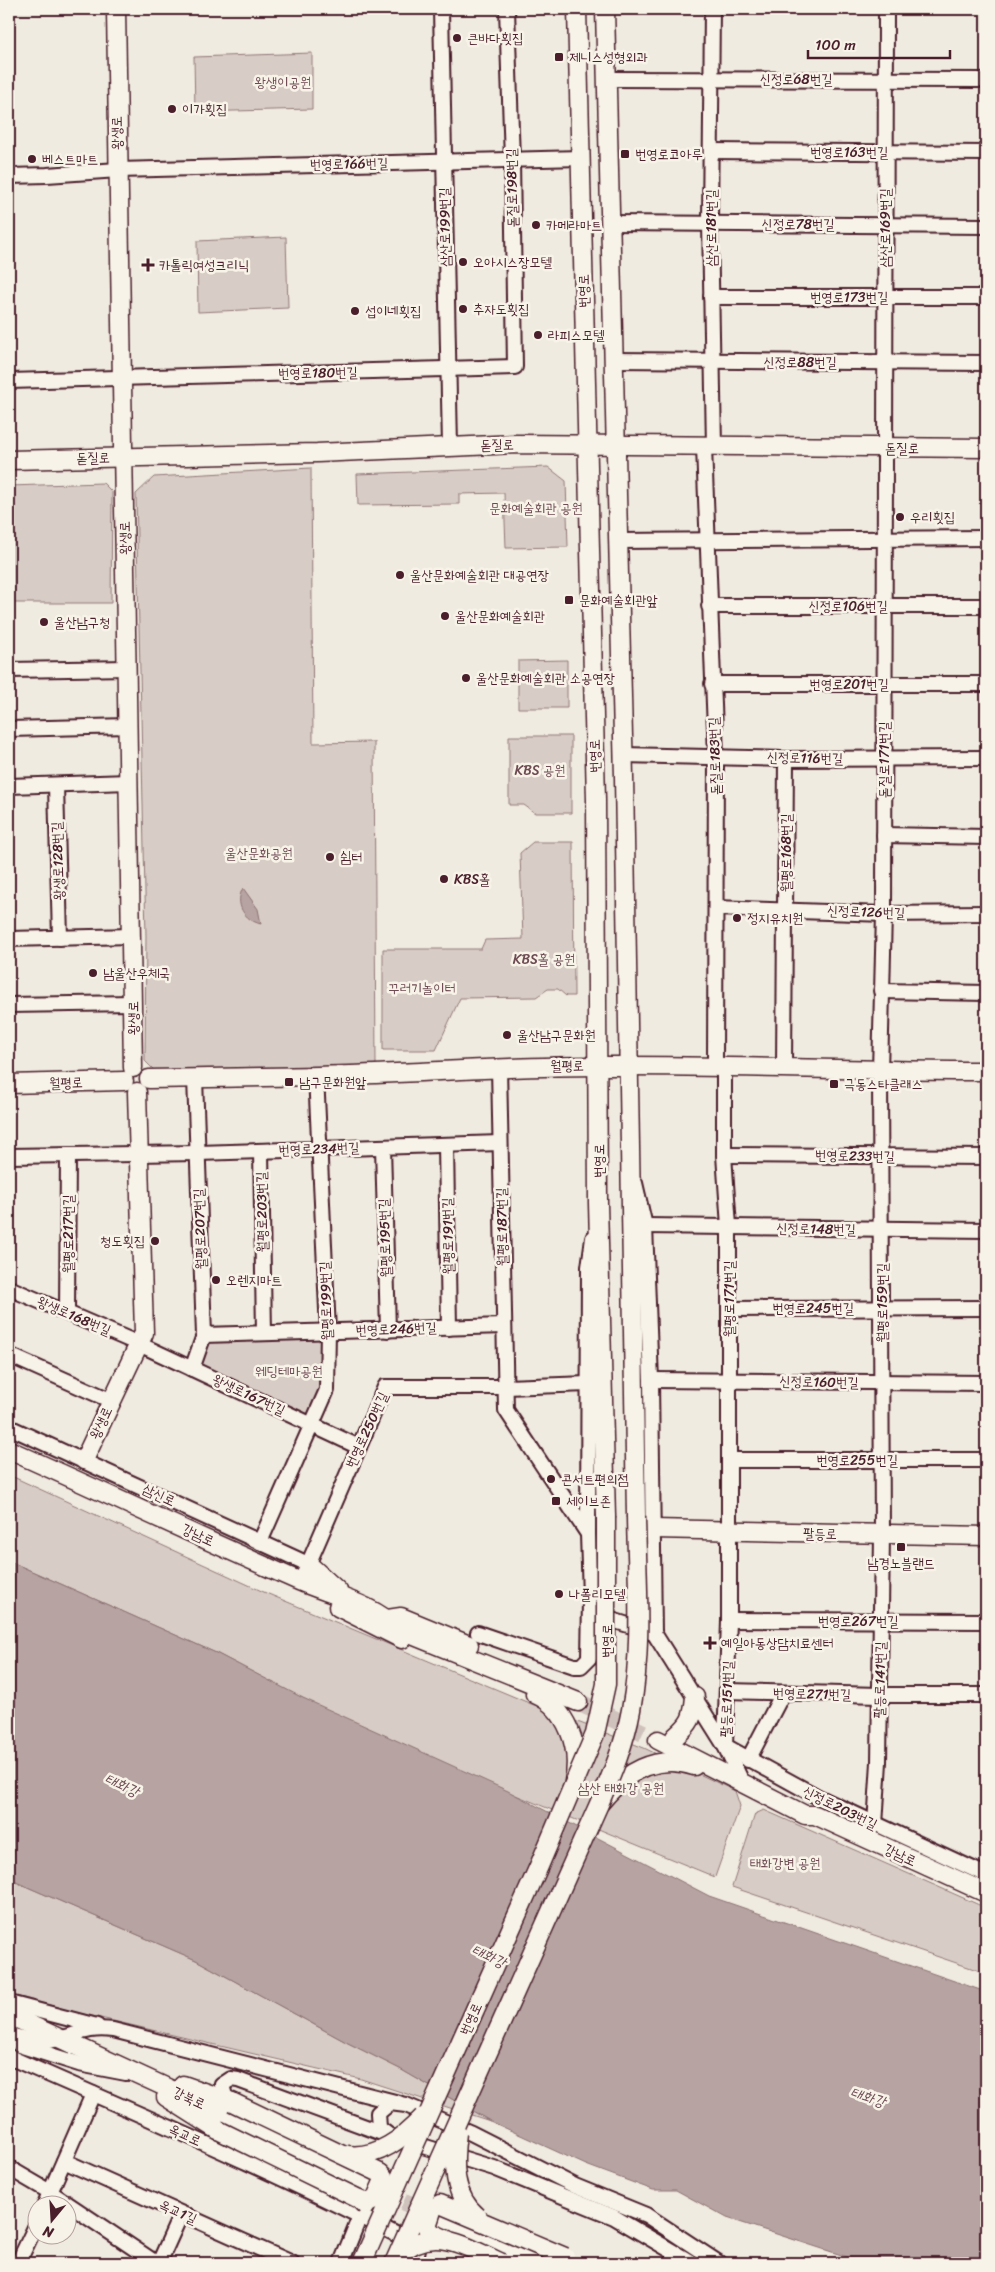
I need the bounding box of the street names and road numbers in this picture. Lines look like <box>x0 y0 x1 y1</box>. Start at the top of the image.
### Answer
street label: 신정로68번길 <box>760 67 833 92</box>
street label: 왕생로 <box>104 116 130 150</box>
street label: 번영로163번길 <box>810 140 889 165</box>
street label: 돋질로198번길 <box>499 147 525 228</box>
street label: 번영로166번길 <box>310 151 389 177</box>
street label: 삼산로199번길 <box>432 186 458 267</box>
street label: 삼산로169번길 <box>873 188 898 267</box>
street label: 삼산로181번길 <box>699 189 724 266</box>
street label: 신정로78번길 <box>762 212 835 237</box>
street label: 번영로 <box>571 274 597 308</box>
street label: 번영로173번길 <box>810 285 889 310</box>
street label: 신정로88번길 <box>763 350 837 375</box>
street label: 번영로180번길 <box>278 360 359 386</box>
street label: 돋질로 <box>480 432 514 458</box>
street label: 돋질로 <box>885 436 919 461</box>
street label: 돋질로 <box>76 445 110 471</box>
street label: 왕생로 <box>112 521 138 555</box>
street label: 신정로106번길 <box>808 594 888 619</box>
street label: 번영로201번길 <box>809 672 889 697</box>
street label: 돋질로183번길 <box>701 716 729 796</box>
street label: 돋질로171번길 <box>872 721 897 798</box>
street label: 번영로 <box>582 739 608 773</box>
street label: 신정로116번길 <box>767 745 844 771</box>
street label: 월평로168번길 <box>774 813 799 892</box>
street label: 왕생로128번길 <box>44 820 72 901</box>
street label: 신정로126번길 <box>826 898 906 926</box>
street label: 왕생로 <box>121 1001 146 1035</box>
street label: 월평로 <box>550 1053 584 1079</box>
street label: 월평로 <box>49 1070 83 1096</box>
street label: 번영로234번길 <box>278 1135 361 1163</box>
street label: 번영로233번길 <box>815 1143 896 1169</box>
street label: 번영로 <box>587 1144 612 1178</box>
street label: 월평로203번길 <box>249 1171 275 1253</box>
street label: 월평로207번길 <box>186 1187 214 1270</box>
street label: 월평로187번길 <box>489 1187 515 1267</box>
street label: 월평로217번길 <box>56 1194 81 1273</box>
street label: 월평로195번길 <box>371 1197 399 1278</box>
street label: 월평로191번길 <box>435 1197 461 1275</box>
street label: 신정로148번길 <box>776 1216 857 1242</box>
street label: 월평로199번길 <box>312 1260 340 1341</box>
street label: 월평로171번길 <box>717 1260 742 1337</box>
street label: 월평로159번길 <box>870 1263 895 1343</box>
street label: 왕생로168번길 <box>33 1289 116 1343</box>
street label: 번영로245번길 <box>772 1296 855 1321</box>
street label: 번영로246번길 <box>355 1315 438 1343</box>
street label: 왕생로167번길 <box>208 1367 290 1423</box>
street label: 신정로160번길 <box>779 1369 860 1395</box>
street label: 번영로250번길 <box>338 1387 396 1472</box>
street label: 왕생로 <box>83 1402 119 1444</box>
street label: 번영로255번길 <box>816 1448 898 1473</box>
street label: 삼신로 <box>138 1477 180 1513</box>
street label: 강남로 <box>177 1517 219 1553</box>
street label: 팔등로 <box>803 1521 837 1547</box>
street label: 번영로267번길 <box>818 1609 899 1634</box>
street label: 번영로 <box>595 1624 620 1658</box>
street label: 팔등로141번길 <box>867 1641 893 1719</box>
street label: 팔등로151번길 <box>713 1659 741 1738</box>
street label: 번영로271번길 <box>773 1681 852 1707</box>
street label: 신정로203번길 <box>798 1779 883 1837</box>
street label: 강남로 <box>879 1837 921 1873</box>
street label: 번영로 <box>453 1998 489 2040</box>
street label: 강북로 <box>168 2080 210 2116</box>
street label: 옥교로 <box>164 2117 206 2153</box>
street label: 옥교1길 <box>155 2192 202 2232</box>

